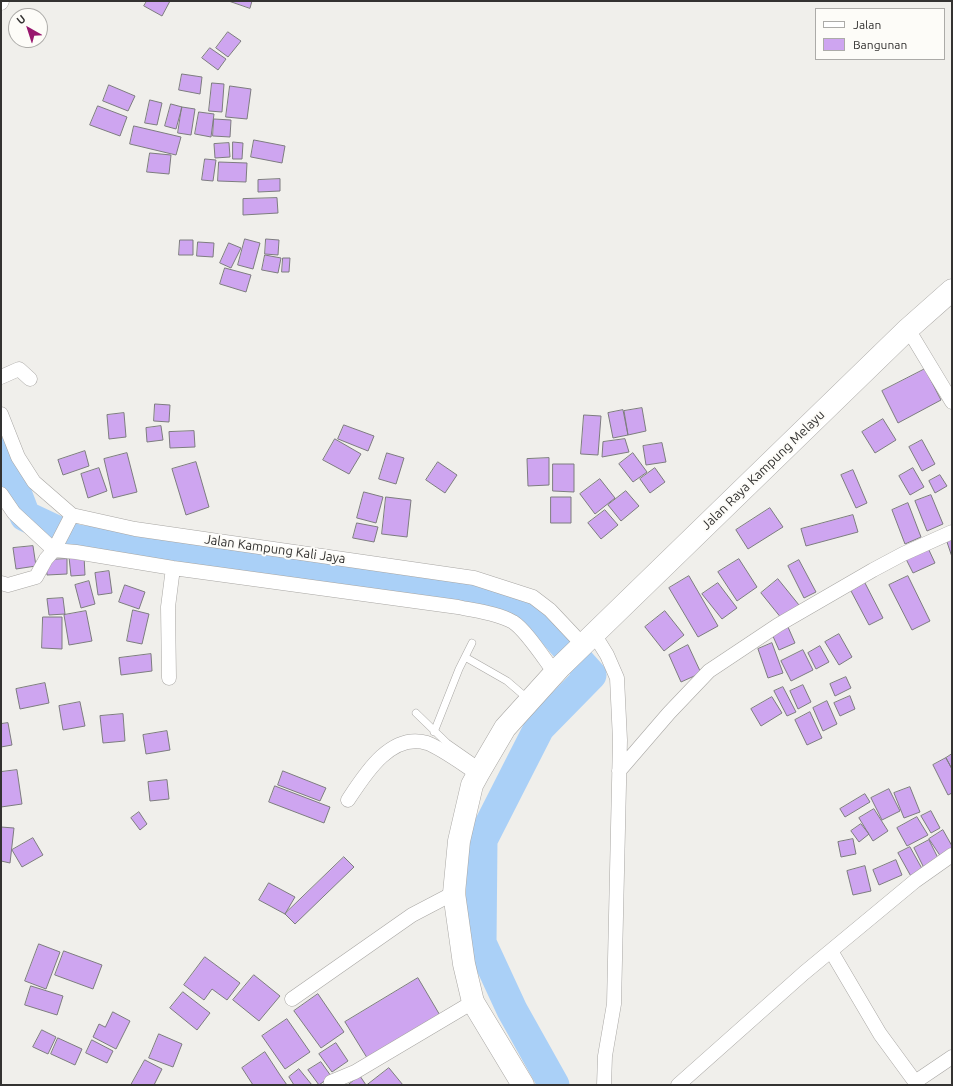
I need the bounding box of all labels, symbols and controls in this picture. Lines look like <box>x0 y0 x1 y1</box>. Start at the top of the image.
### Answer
north arrow <box>8 8 48 48</box>
legend <box>815 8 945 60</box>
text: U <box>14 12 28 27</box>
text: Jalan <box>853 18 881 31</box>
text: Bangunan <box>853 38 907 51</box>
street label: Jalan Raya Kampung Melayu <box>698 407 828 533</box>
street label: Jalan Kampung Kali Jaya <box>203 531 347 567</box>

